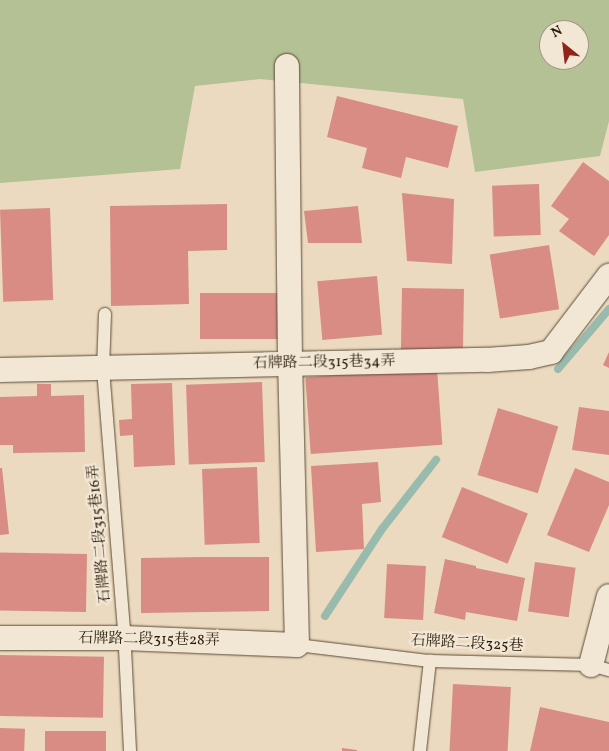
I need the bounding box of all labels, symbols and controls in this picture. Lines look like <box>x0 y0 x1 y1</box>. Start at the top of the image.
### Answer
north arrow <box>539 20 589 70</box>
text: N <box>548 22 566 43</box>
street label: 石牌路二段315巷34弄 <box>253 353 395 373</box>
street label: 石牌路二段315巷16弄 <box>85 464 115 604</box>
street label: 石牌路二段315巷28弄 <box>78 630 220 650</box>
street label: 石牌路二段325巷 <box>410 632 524 656</box>

